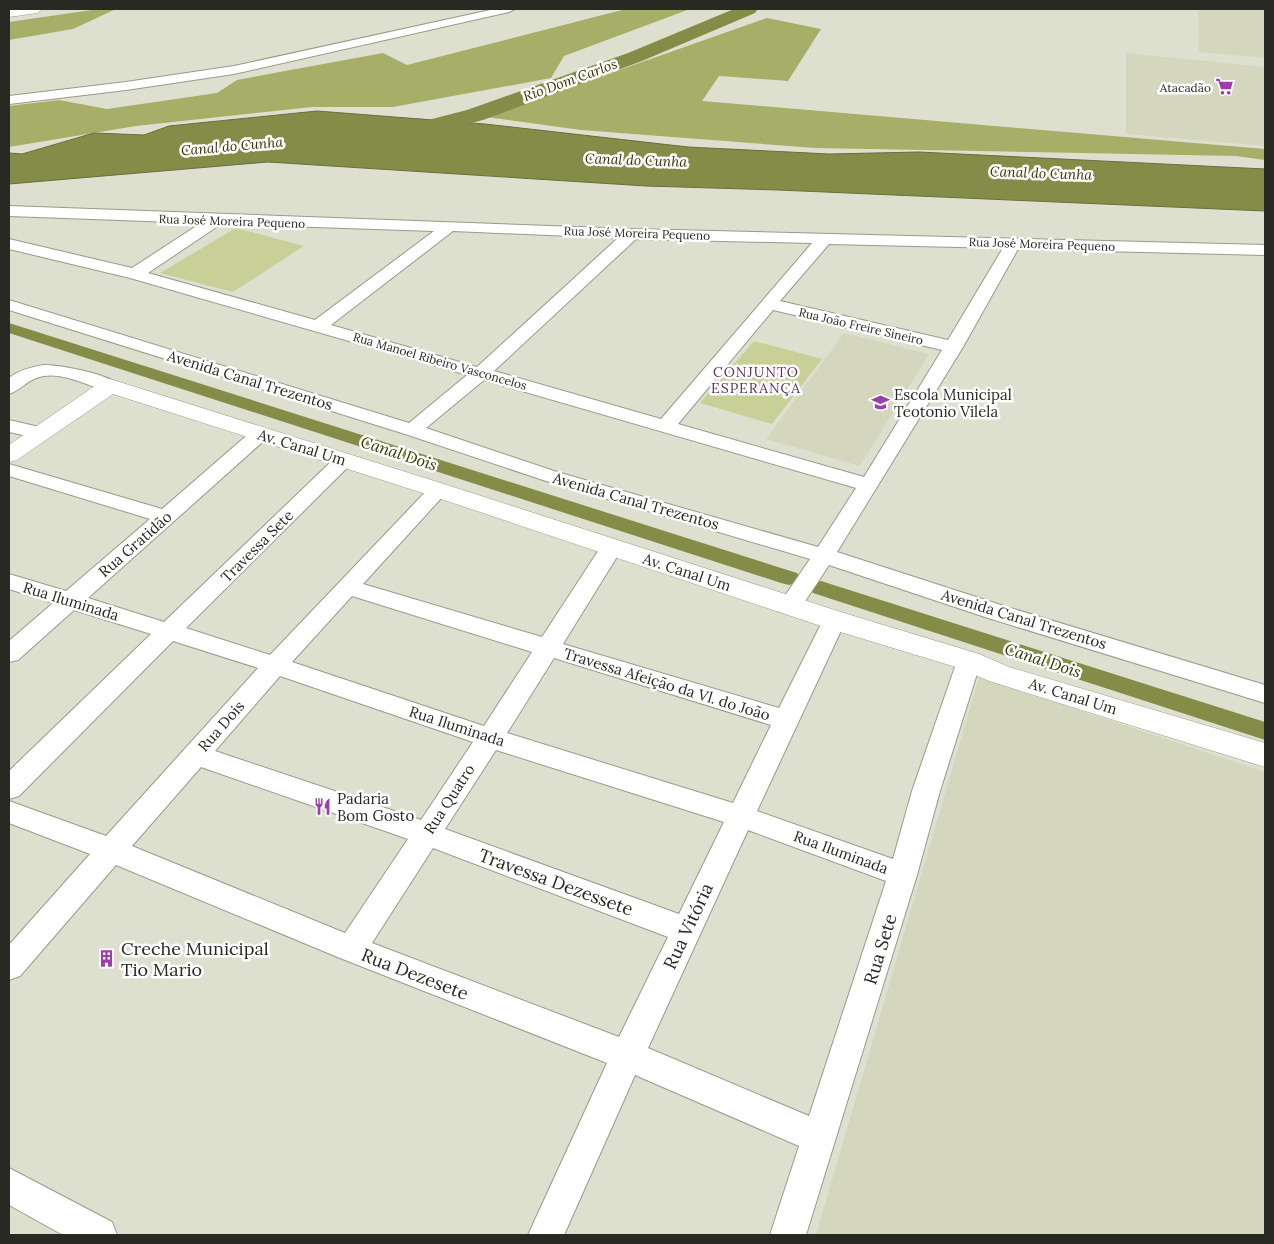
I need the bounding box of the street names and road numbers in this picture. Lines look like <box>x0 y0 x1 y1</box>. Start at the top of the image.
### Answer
street label: Rua José Moreira Pequeno <box>158 211 306 231</box>
street label: Rua José Moreira Pequeno <box>563 223 711 243</box>
street label: Rua José Moreira Pequeno <box>968 234 1116 254</box>
street label: Rua João Freire Sineiro <box>797 304 925 348</box>
street label: Rua Manoel Ribeiro Vasconcelos <box>351 329 529 393</box>
street label: Avenida Canal Trezentos <box>164 345 335 414</box>
street label: Av. Canal Um <box>255 424 349 469</box>
street label: Avenida Canal Trezentos <box>550 468 721 534</box>
street label: Travessa Sete <box>217 506 297 586</box>
street label: Rua Gratidão <box>94 507 176 581</box>
street label: Av. Canal Um <box>640 549 733 595</box>
street label: Rua Iluminada <box>21 577 122 625</box>
street label: Avenida Canal Trezentos <box>938 584 1109 653</box>
street label: Travessa Afeição da Vl. do João <box>562 644 773 725</box>
street label: Av. Canal Um <box>1026 673 1120 718</box>
street label: Rua Dois <box>194 697 248 755</box>
street label: Rua Iluminada <box>407 702 507 750</box>
street label: Rua Quatro <box>419 760 479 838</box>
street label: Rua Iluminada <box>791 826 891 878</box>
street label: Travessa Dezessete <box>476 843 636 921</box>
street label: Rua Vitória <box>658 879 718 973</box>
street label: Rua Sete <box>858 911 902 987</box>
street label: Rua Dezesete <box>358 943 472 1005</box>

